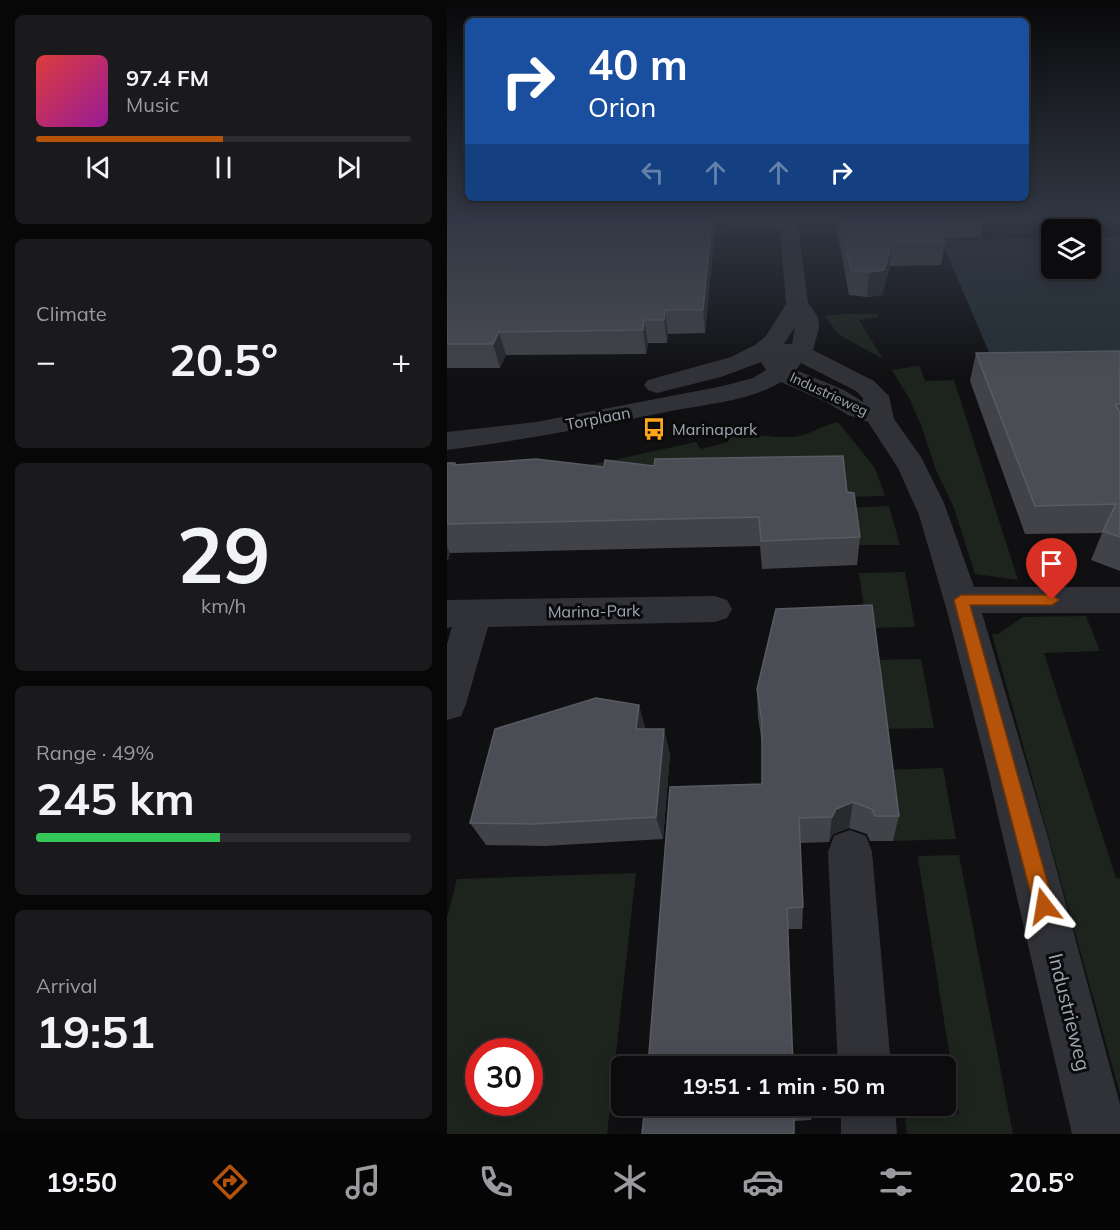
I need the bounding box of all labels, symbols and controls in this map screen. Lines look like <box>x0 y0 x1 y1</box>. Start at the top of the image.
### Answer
text: 40 m <box>588 38 688 91</box>
icon: right <box>489 42 567 120</box>
text: 97.4 FM <box>126 64 209 92</box>
text: Orion <box>588 90 656 124</box>
text: Music <box>126 92 179 117</box>
icon: previous <box>82 151 115 184</box>
icon: pause <box>207 151 240 184</box>
icon: next <box>332 151 365 184</box>
icon: left <box>636 156 669 189</box>
icon: ahead <box>699 156 732 189</box>
icon: ahead <box>762 156 795 189</box>
icon: right <box>825 156 858 189</box>
map controls <box>1041 219 1101 279</box>
button: layers <box>1041 219 1101 279</box>
text: Climate <box>36 301 107 326</box>
text: 20.5° <box>169 331 278 387</box>
text: − <box>36 340 56 381</box>
text: + <box>391 340 411 381</box>
street label: Industrieweg <box>787 368 871 420</box>
street label: Torplaan <box>564 402 632 434</box>
bus stop icon: Marinapark <box>641 416 667 442</box>
place label: Marinapark <box>672 419 758 439</box>
text: 29 <box>177 505 270 603</box>
pin <box>1026 538 1077 600</box>
icon: arrive <box>1035 547 1068 580</box>
text: km/h <box>201 593 246 618</box>
street label: Marina-Park <box>548 600 641 622</box>
text: Range · 49% <box>36 740 154 765</box>
text: 245 km <box>36 770 195 826</box>
position arrow <box>1012 874 1076 938</box>
street label: Industrieweg <box>1043 951 1097 1073</box>
text: Arrival <box>36 973 97 998</box>
text: 19:51 <box>36 1003 155 1059</box>
speed limit sign: 30 <box>465 1038 543 1116</box>
text: 19:51 · 1 min · 50 m <box>682 1072 885 1100</box>
icon: directions <box>209 1161 251 1203</box>
icon: music <box>342 1161 384 1203</box>
icon: phone <box>475 1161 517 1203</box>
icon: climate <box>609 1161 651 1203</box>
icon: car <box>742 1161 784 1203</box>
icon: filters <box>875 1161 917 1203</box>
text: 19:50 <box>46 1165 117 1199</box>
text: 20.5° <box>1009 1165 1074 1199</box>

